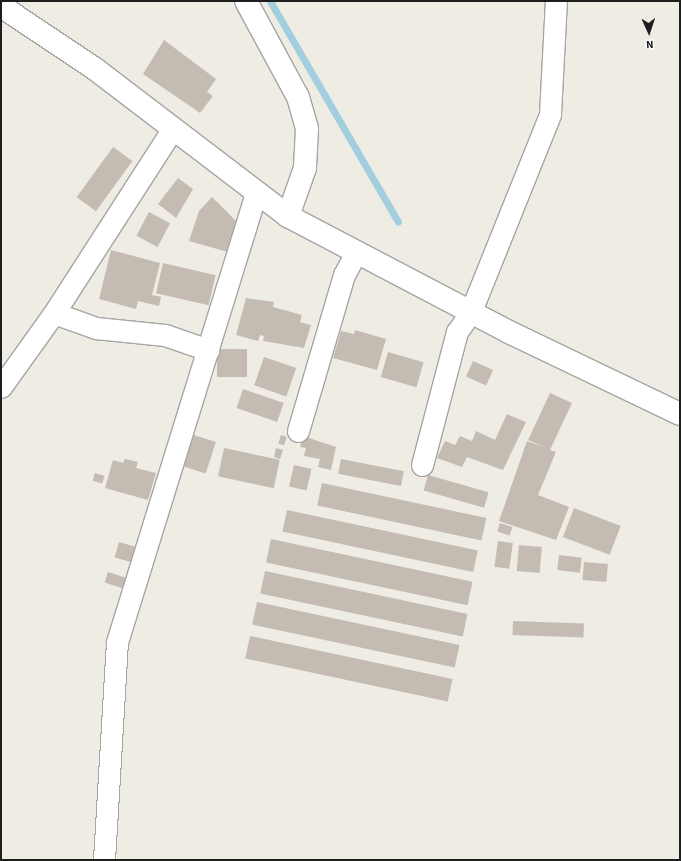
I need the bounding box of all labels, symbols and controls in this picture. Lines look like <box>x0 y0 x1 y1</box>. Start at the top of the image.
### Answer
north arrow <box>629 12 669 52</box>
text: N <box>646 37 654 52</box>

